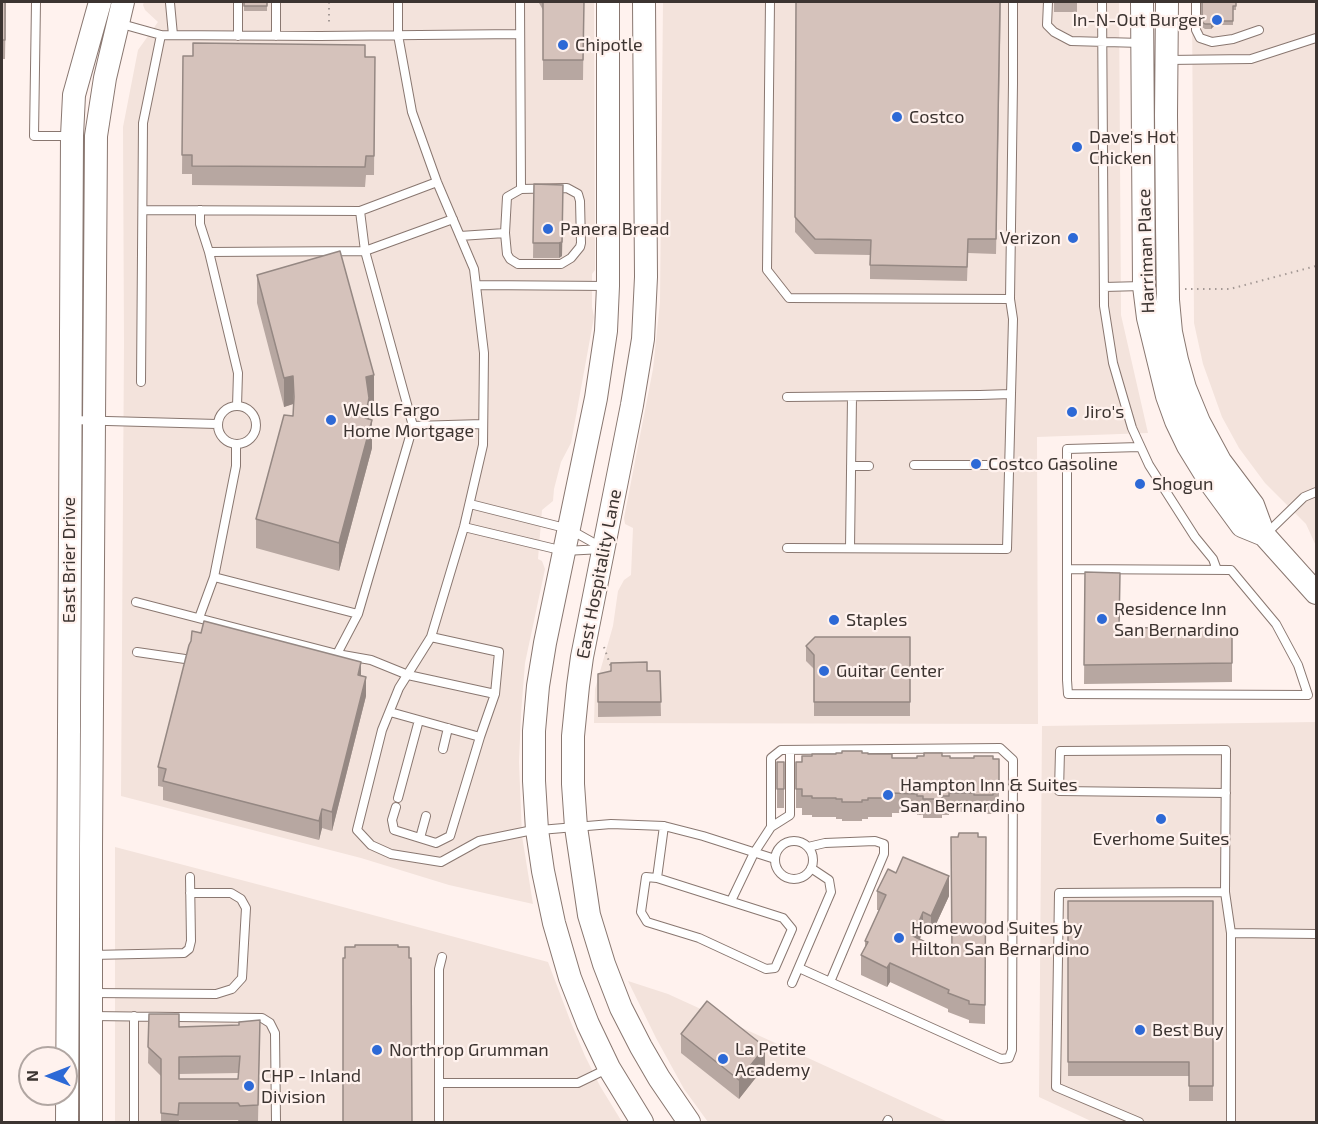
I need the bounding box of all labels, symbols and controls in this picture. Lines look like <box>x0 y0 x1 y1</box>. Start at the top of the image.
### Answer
place label: In-N-Out Burger <box>1072 9 1205 31</box>
marker: In-N-Out Burger <box>1210 13 1224 27</box>
place label: Chipotle <box>575 34 643 56</box>
marker: Chipotle <box>556 38 570 52</box>
place label: Costco <box>909 106 964 128</box>
marker: Costco <box>890 110 904 124</box>
place label: Dave's Hot Chicken <box>1089 126 1176 168</box>
marker: Dave's Hot Chicken <box>1070 140 1084 154</box>
street label: Harriman Place <box>1133 188 1159 314</box>
place label: Panera Bread <box>560 218 670 240</box>
marker: Panera Bread <box>541 222 555 236</box>
place label: Verizon <box>1000 227 1061 249</box>
marker: Verizon <box>1066 231 1080 245</box>
place label: Wells Fargo Home Mortgage <box>343 399 474 442</box>
place label: Jiro's <box>1084 401 1124 423</box>
marker: Jiro's <box>1065 405 1079 419</box>
marker: Wells Fargo Home Mortgage <box>324 413 338 427</box>
place label: Costco Gasoline <box>988 453 1118 475</box>
marker: Costco Gasoline <box>969 457 983 471</box>
place label: Shogun <box>1152 473 1214 495</box>
marker: Shogun <box>1133 477 1147 491</box>
street label: East Hospitality Lane <box>572 487 626 661</box>
street label: East Brier Drive <box>58 497 80 623</box>
place label: Residence Inn San Bernardino <box>1114 598 1239 640</box>
place label: Staples <box>846 609 907 631</box>
marker: Residence Inn San Bernardino <box>1095 612 1109 626</box>
marker: Staples <box>827 613 841 627</box>
place label: Guitar Center <box>836 660 944 682</box>
marker: Guitar Center <box>817 664 831 678</box>
place label: Hampton Inn & Suites San Bernardino <box>900 774 1078 816</box>
marker: Hampton Inn & Suites San Bernardino <box>881 788 895 802</box>
marker: Everhome Suites <box>1154 812 1168 826</box>
place label: Everhome Suites <box>1092 828 1230 850</box>
place label: Homewood Suites by Hilton San Bernardino <box>911 917 1090 960</box>
marker: Homewood Suites by Hilton San Bernardino <box>892 931 906 945</box>
place label: Best Buy <box>1152 1019 1224 1041</box>
marker: Best Buy <box>1133 1023 1147 1037</box>
place label: La Petite Academy <box>735 1038 810 1080</box>
place label: Northrop Grumman <box>389 1039 549 1061</box>
marker: Northrop Grumman <box>370 1043 384 1057</box>
north arrow <box>18 1046 78 1106</box>
marker: La Petite Academy <box>716 1052 730 1066</box>
place label: CHP - Inland Division <box>261 1065 361 1108</box>
text: N <box>22 1070 41 1082</box>
marker: CHP - Inland Division <box>242 1079 256 1093</box>

